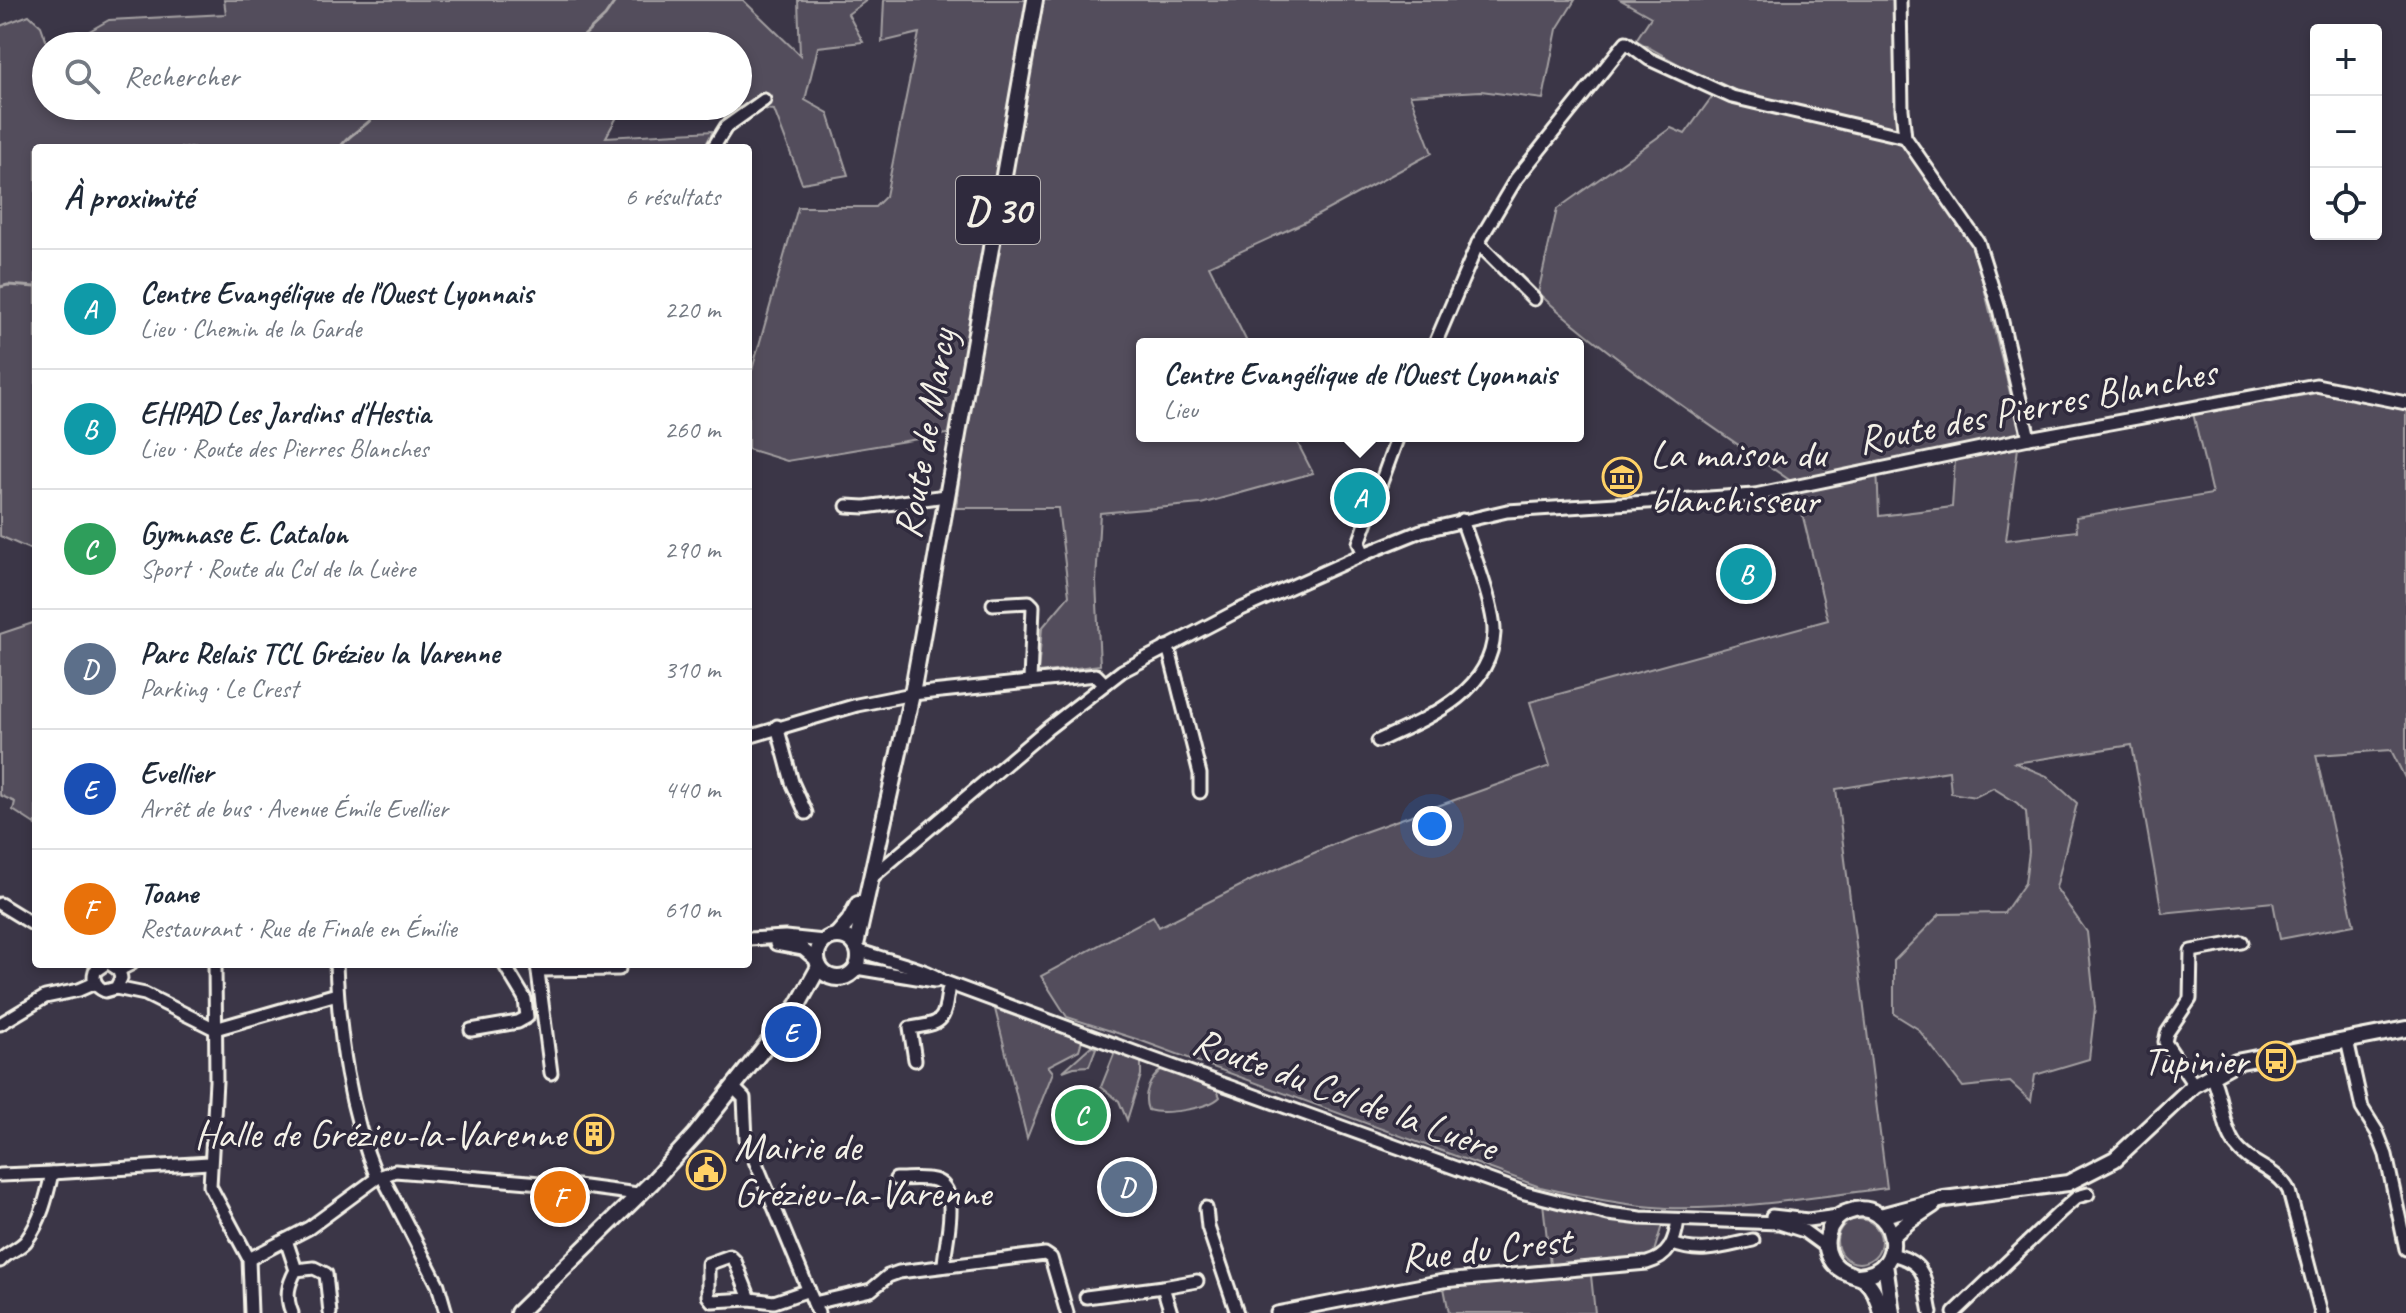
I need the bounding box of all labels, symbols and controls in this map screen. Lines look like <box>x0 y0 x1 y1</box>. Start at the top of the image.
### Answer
map controls <box>2310 24 2382 240</box>
button: + <box>2310 24 2382 96</box>
search box <box>32 32 752 120</box>
icon: search <box>60 54 104 98</box>
text: Rechercher <box>124 57 239 95</box>
button: − <box>2310 96 2382 168</box>
button: locate <box>2310 168 2382 240</box>
text: À proximité <box>64 175 193 218</box>
road number: D 30 <box>956 176 1040 244</box>
text: 6 résultats <box>625 180 720 213</box>
text: Centre Evangélique de l'Ouest Lyonnais <box>140 274 533 312</box>
text: A <box>83 293 97 326</box>
text: 220 m <box>664 293 720 326</box>
text: Lieu · Chemin de la Garde <box>140 312 361 345</box>
street label: Route de Marcy <box>882 323 968 542</box>
popup <box>1136 338 1584 442</box>
street label: Route des Pierres Blanches <box>1853 346 2224 465</box>
text: Centre Evangélique de l'Ouest Lyonnais <box>1164 355 1557 393</box>
text: Lieu <box>1164 393 1198 426</box>
text: EHPAD Les Jardins d'Hestia <box>140 394 431 432</box>
text: B <box>83 413 97 446</box>
text: 260 m <box>664 413 720 446</box>
place label: La maison du blanchisseur <box>1650 429 1828 525</box>
text: Lieu · Route des Pierres Blanches <box>140 432 428 465</box>
museum icon: La maison du blanchisseur <box>1601 456 1643 498</box>
pin: A <box>1334 468 1386 528</box>
text: Gymnase E. Catalon <box>140 514 347 552</box>
text: C <box>84 533 96 566</box>
text: 290 m <box>664 533 720 566</box>
pin: B <box>1720 544 1772 604</box>
text: Sport · Route du Col de la Luère <box>140 552 415 585</box>
text: Parc Relais TCL Grézieu la Varenne <box>140 634 499 672</box>
text: D <box>82 653 98 686</box>
text: 310 m <box>664 653 720 686</box>
text: Parking · Le Crest <box>140 672 298 705</box>
text: Evellier <box>140 754 213 792</box>
text: E <box>83 773 97 806</box>
text: 440 m <box>664 773 720 806</box>
text: Arrêt de bus · Avenue Émile Evellier <box>140 792 448 825</box>
your location <box>1412 806 1452 846</box>
text: Toane <box>140 874 198 912</box>
text: F <box>84 893 96 926</box>
text: 610 m <box>664 893 720 926</box>
text: Restaurant · Rue de Finale en Émilie <box>140 912 457 945</box>
pin: E <box>765 1002 817 1062</box>
street label: Route du Col de la Luère <box>1186 1016 1507 1173</box>
place label: Tupinier <box>2143 1036 2252 1086</box>
bus stop icon: Tupinier <box>2255 1040 2297 1082</box>
pin: C <box>1055 1085 1107 1145</box>
place label: Halle de Grézieu-la-Varenne <box>194 1109 569 1159</box>
building icon: Halle de Grézieu-la-Varenne <box>573 1113 615 1155</box>
place label: Mairie de Grézieu-la-Varenne <box>734 1122 994 1218</box>
public building icon: Mairie de Grézieu-la-Varenne <box>685 1149 727 1191</box>
pin: D <box>1101 1157 1153 1217</box>
pin: F <box>534 1167 586 1227</box>
street label: Rue du Crest <box>1398 1215 1577 1283</box>

